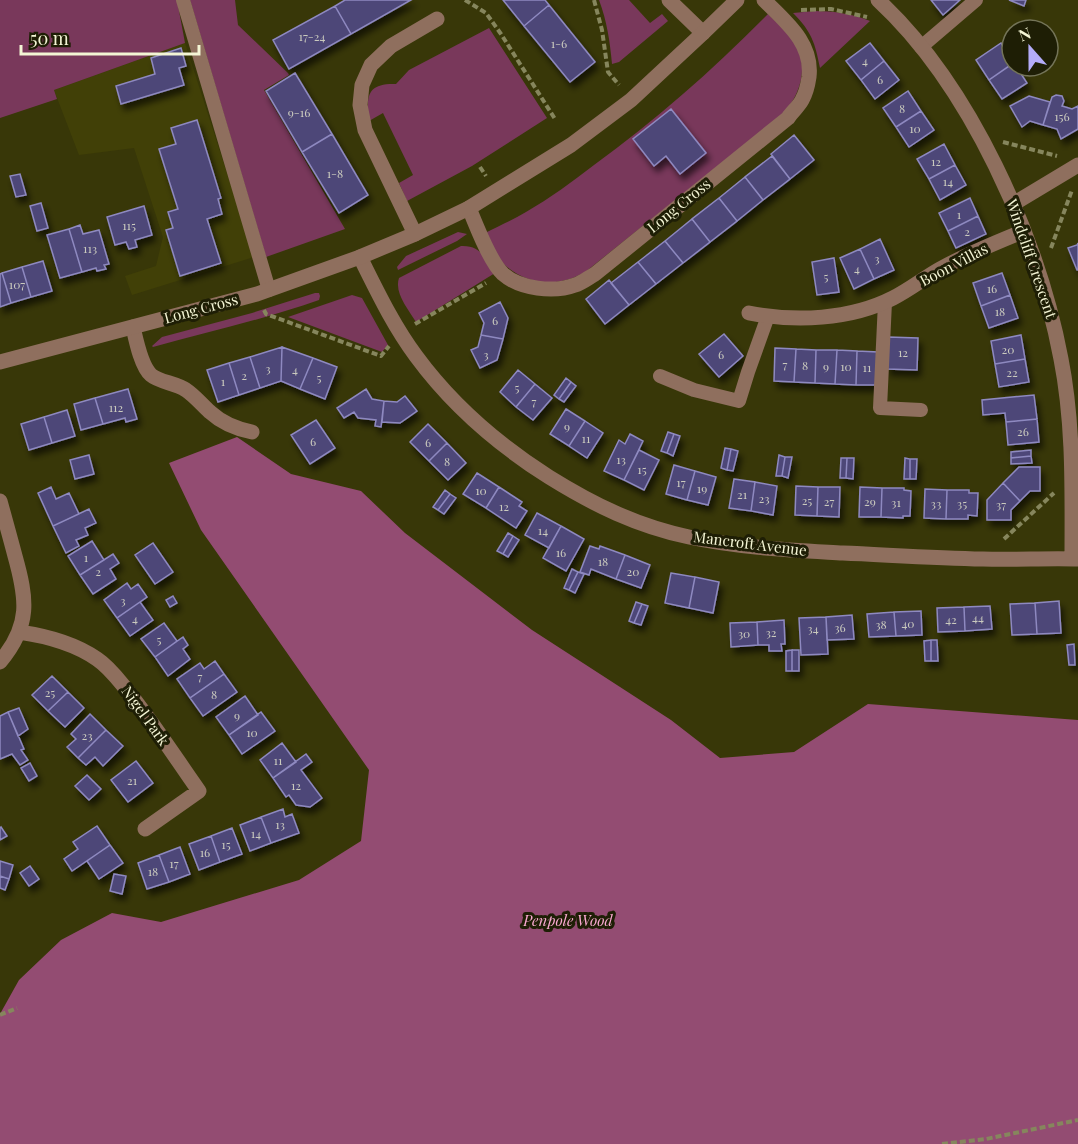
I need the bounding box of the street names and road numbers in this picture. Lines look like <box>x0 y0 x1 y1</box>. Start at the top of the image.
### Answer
street label: Long Cross <box>643 174 714 237</box>
street label: Windcliff Crescent <box>1002 195 1062 322</box>
street label: Boon Villas <box>916 238 991 290</box>
street label: Long Cross <box>162 289 240 328</box>
street label: Mancroft Avenue <box>692 526 808 560</box>
street label: Nigel Park <box>117 682 175 750</box>

